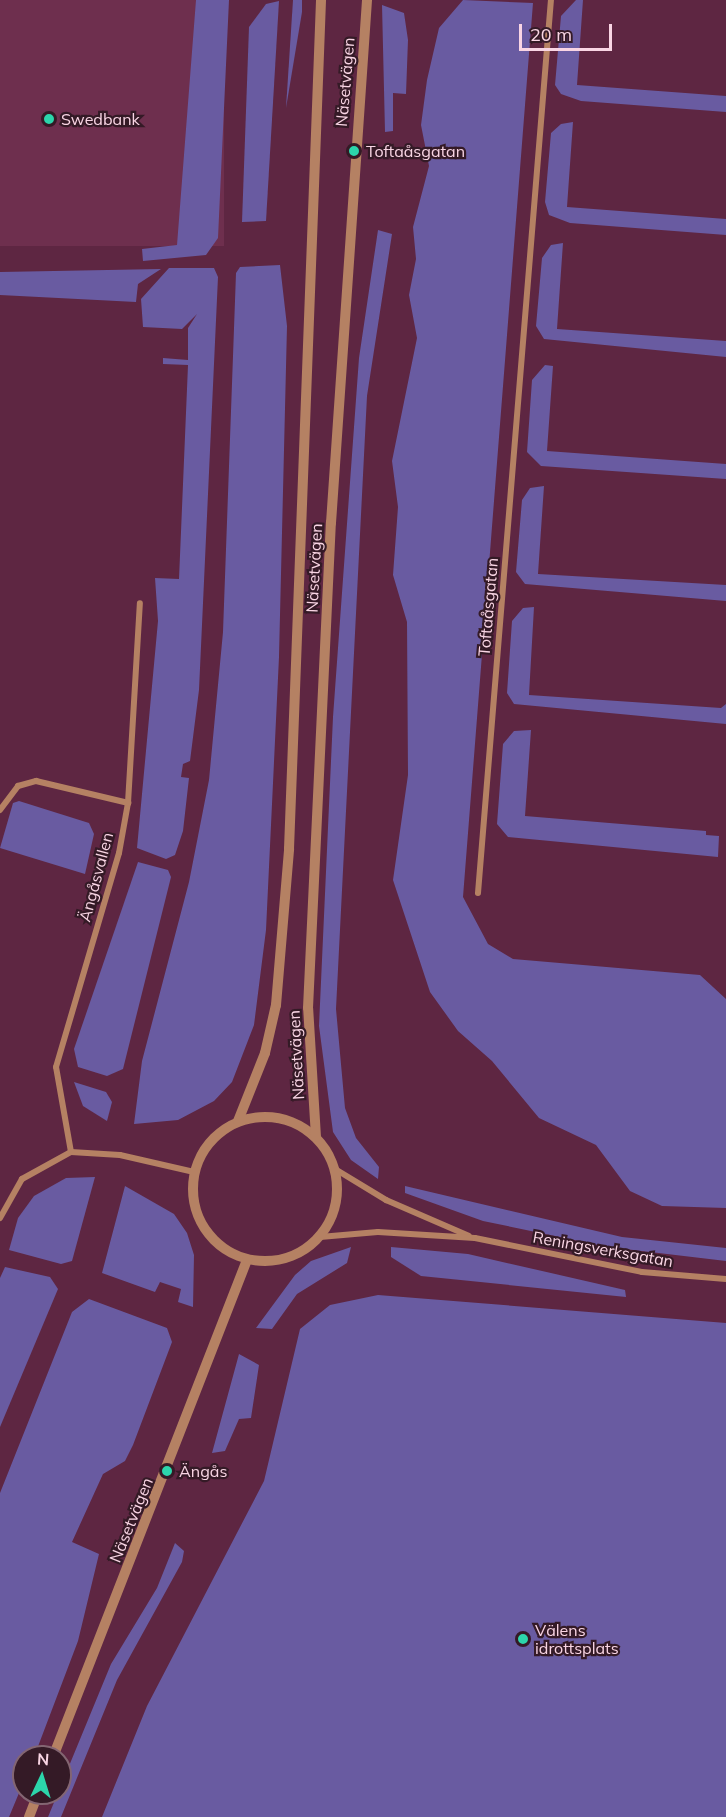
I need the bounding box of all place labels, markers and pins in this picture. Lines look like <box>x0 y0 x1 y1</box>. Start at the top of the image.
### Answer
place label: Swedbank <box>61 109 140 129</box>
marker: Swedbank <box>42 112 56 126</box>
place label: Toftaåsgatan <box>366 141 465 161</box>
marker: Toftaåsgatan <box>347 144 361 158</box>
place label: Ängås <box>179 1461 227 1481</box>
marker: Ängås <box>160 1464 174 1478</box>
place label: Välens idrottsplats <box>535 1620 619 1658</box>
marker: Välens idrottsplats <box>516 1632 530 1646</box>

